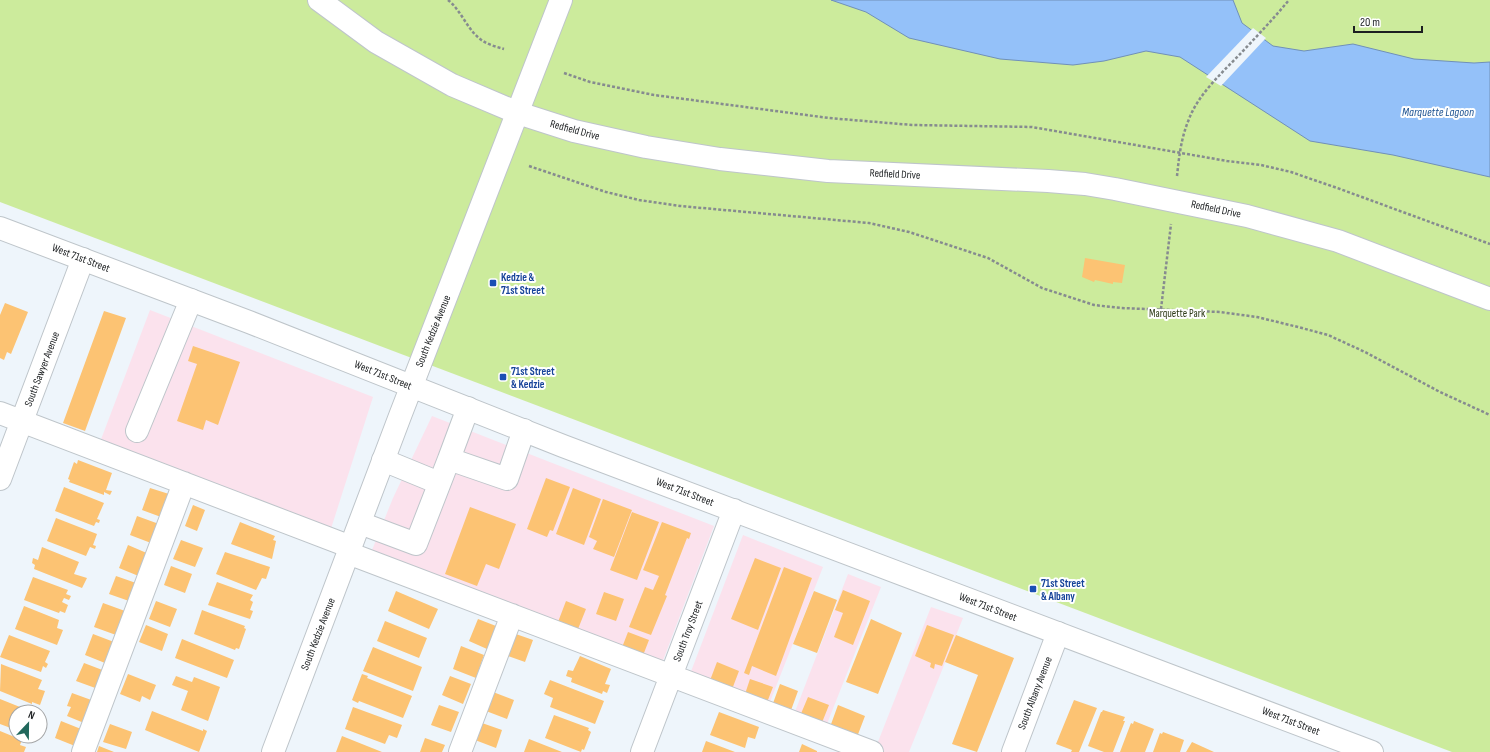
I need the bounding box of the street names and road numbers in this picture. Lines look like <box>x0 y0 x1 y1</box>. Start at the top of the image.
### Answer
street label: Redfield Drive <box>549 117 601 143</box>
street label: Redfield Drive <box>869 166 921 182</box>
street label: Redfield Drive <box>1190 197 1242 221</box>
street label: West 71st Street <box>50 241 112 275</box>
street label: South Kedzie Avenue <box>413 293 453 369</box>
street label: South Sawyer Avenue <box>22 330 62 408</box>
street label: West 71st Street <box>352 358 414 393</box>
street label: West 71st Street <box>654 475 716 509</box>
street label: West 71st Street <box>957 590 1019 624</box>
street label: South Kedzie Avenue <box>298 596 338 672</box>
street label: South Troy Street <box>670 598 706 663</box>
street label: South Albany Avenue <box>1015 655 1055 731</box>
street label: West 71st Street <box>1260 704 1322 738</box>

